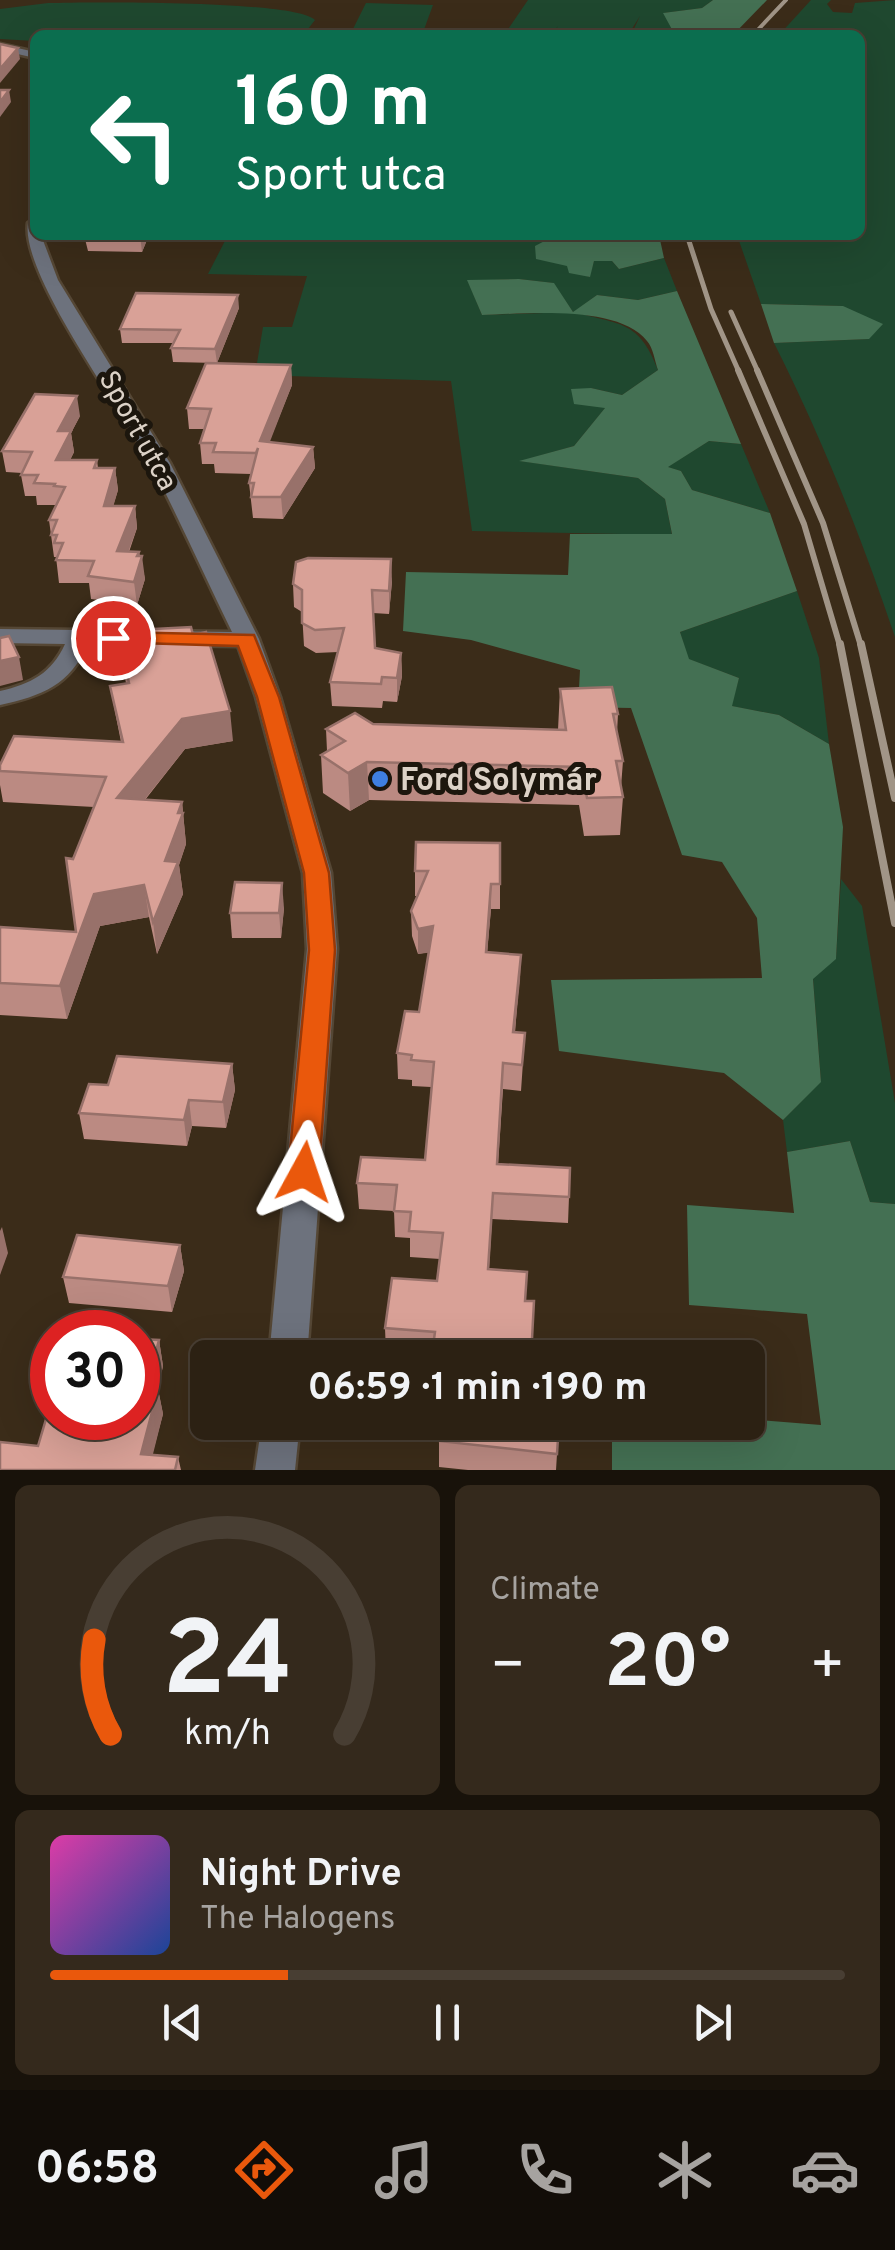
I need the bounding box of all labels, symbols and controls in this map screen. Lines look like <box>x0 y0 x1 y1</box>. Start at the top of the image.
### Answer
text: 160 m <box>235 62 431 151</box>
icon: left <box>70 70 200 200</box>
text: Sport utca <box>235 149 446 206</box>
street label: Sport utca <box>89 365 184 498</box>
pin <box>71 596 156 681</box>
icon: arrive <box>86 611 141 666</box>
place label: Ford Solymár <box>400 762 597 802</box>
marker: Ford Solymár <box>369 768 391 790</box>
position arrow <box>252 1120 356 1224</box>
speed limit sign: 30 <box>30 1310 160 1440</box>
text: 06:59 · 1 min · 190 m <box>308 1365 647 1414</box>
text: Climate <box>490 1571 600 1611</box>
text: 24 <box>162 1600 293 1732</box>
text: 20° <box>604 1619 731 1714</box>
text: − <box>490 1633 525 1703</box>
text: + <box>810 1633 845 1703</box>
text: km/h <box>184 1712 271 1758</box>
text: Night Drive <box>200 1851 402 1900</box>
text: The Halogens <box>200 1900 395 1940</box>
icon: previous <box>155 1995 210 2050</box>
icon: pause <box>420 1995 475 2050</box>
icon: next <box>685 1995 740 2050</box>
icon: directions <box>229 2135 299 2205</box>
icon: music <box>369 2135 439 2205</box>
icon: phone <box>510 2135 580 2205</box>
icon: climate <box>650 2135 720 2205</box>
icon: car <box>790 2135 860 2205</box>
text: 06:58 <box>35 2142 159 2199</box>

